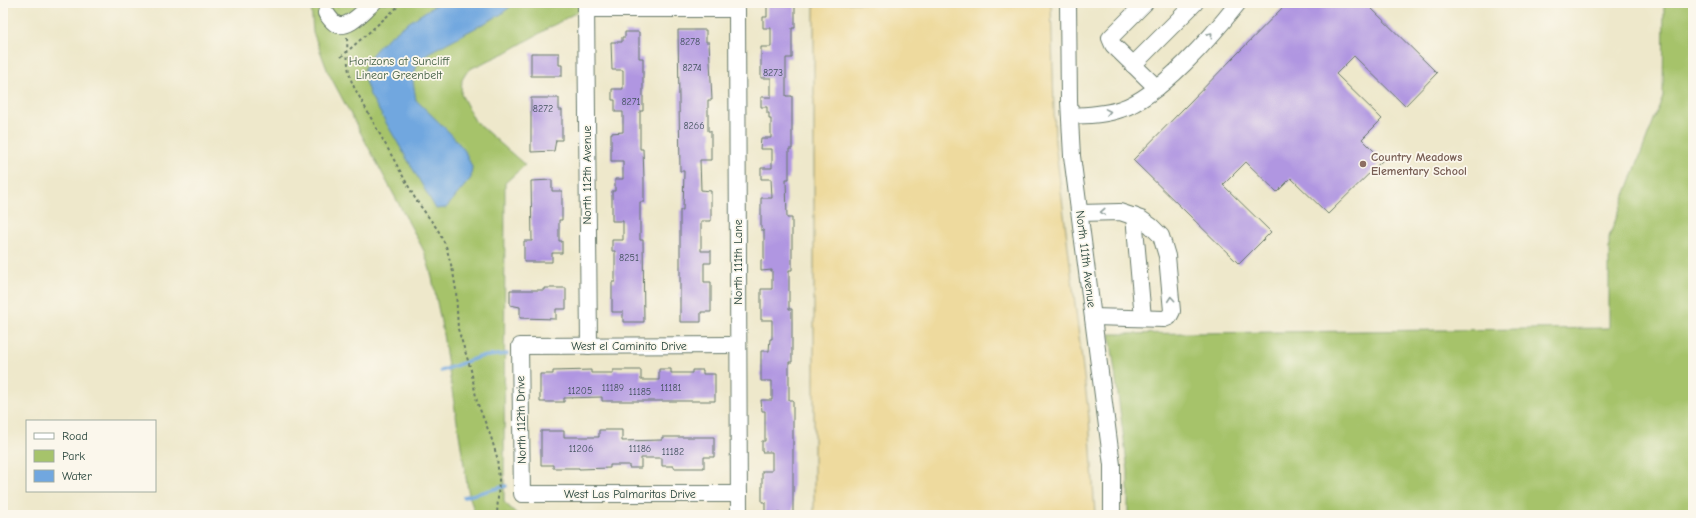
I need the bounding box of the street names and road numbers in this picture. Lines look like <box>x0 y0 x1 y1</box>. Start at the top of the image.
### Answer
street label: North 112th Avenue <box>580 125 594 225</box>
street label: North 111th Avenue <box>1073 210 1099 308</box>
street label: North 111th Lane <box>731 219 745 305</box>
street label: West el Caminito Drive <box>571 339 687 353</box>
street label: North 112th Drive <box>513 376 529 464</box>
street label: West Las Palmaritas Drive <box>564 487 696 501</box>

